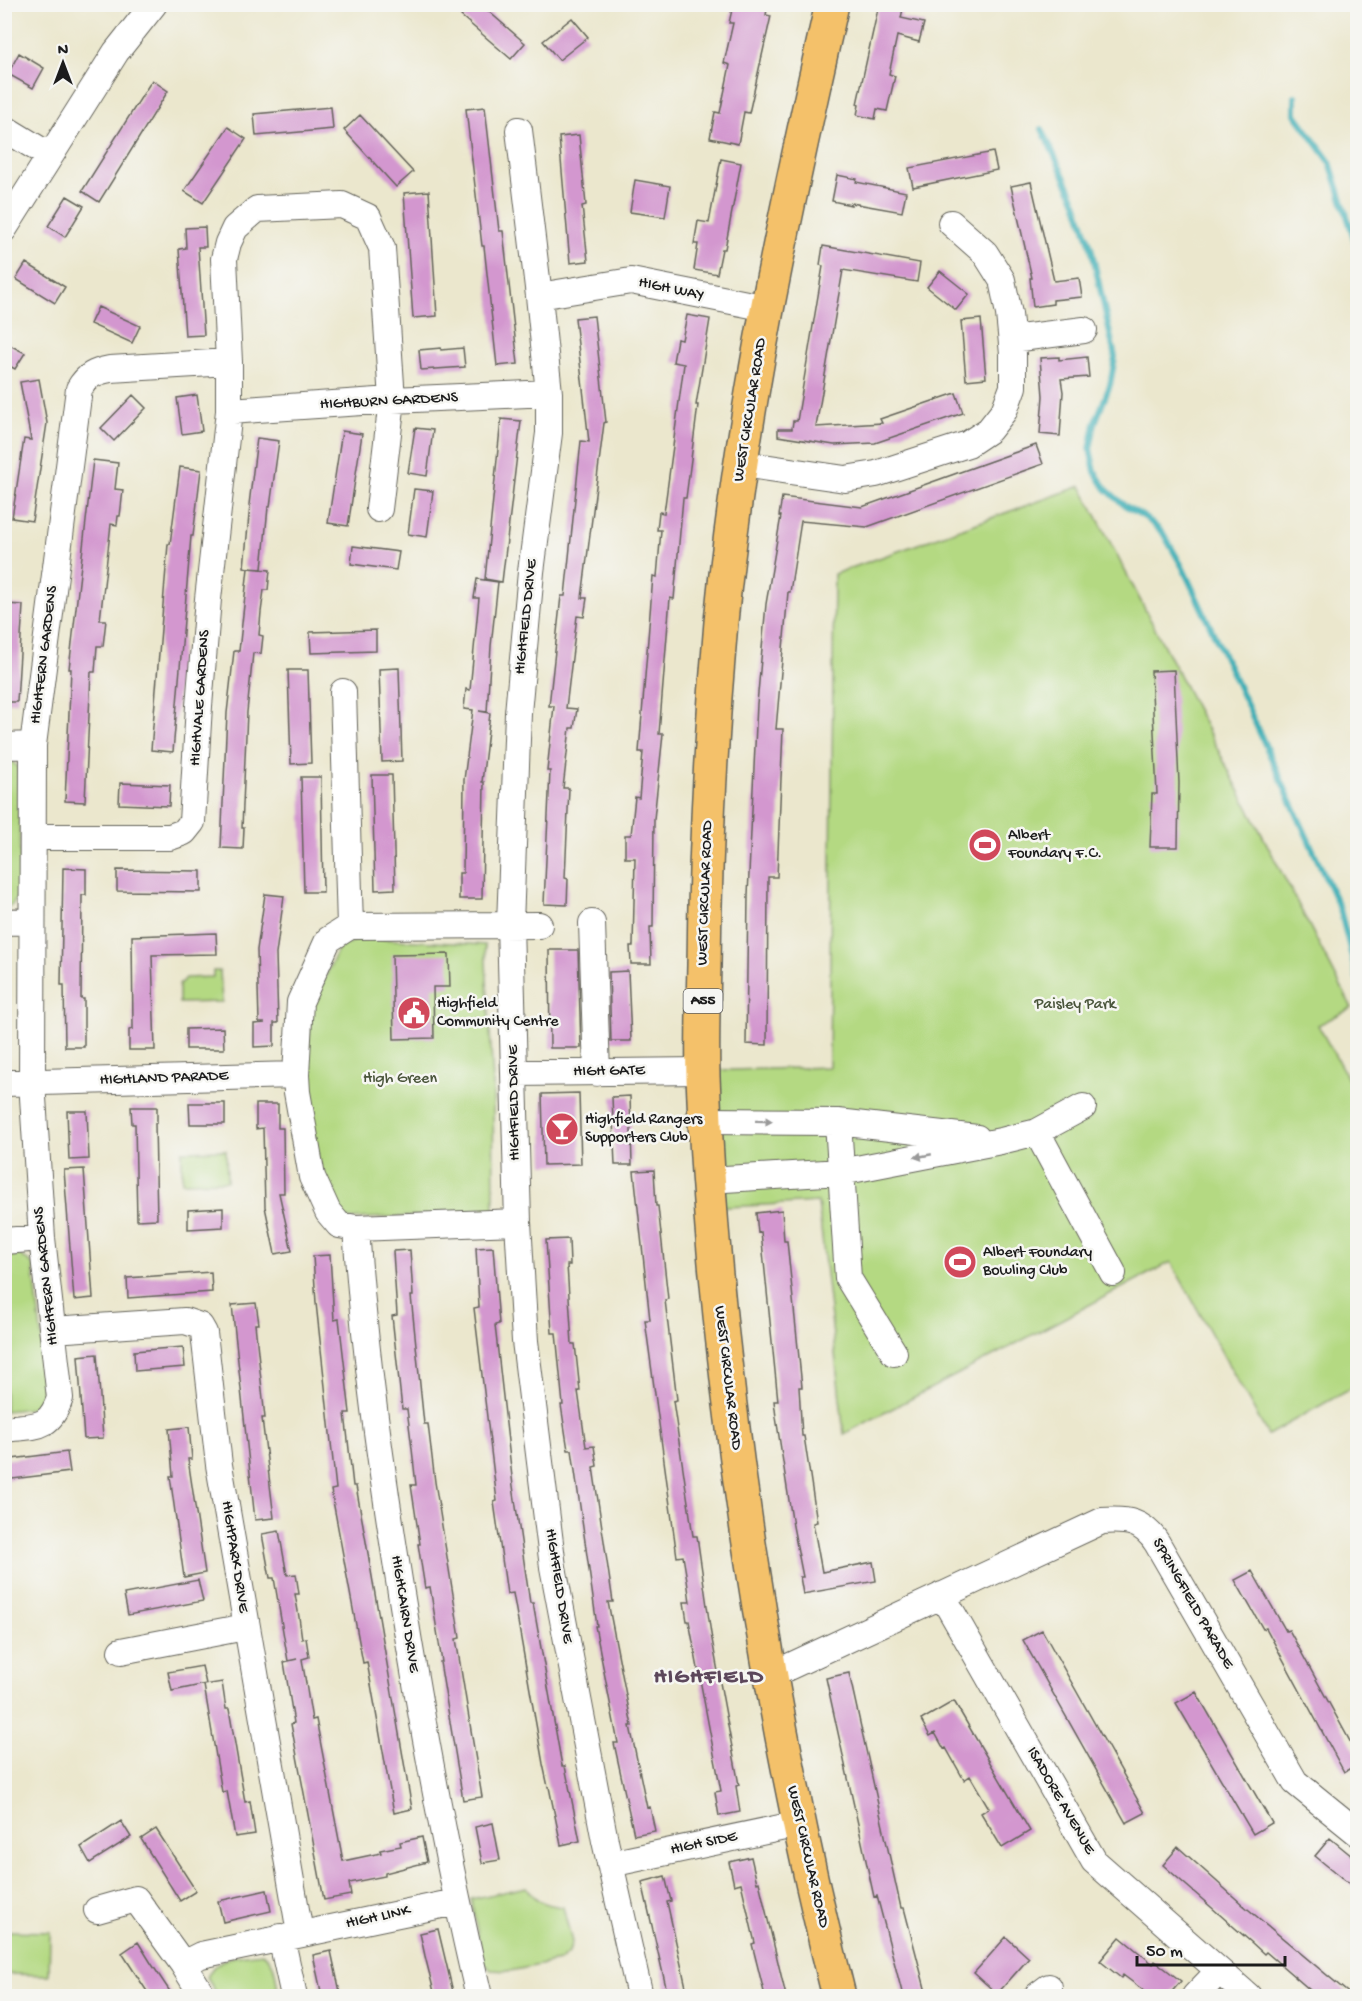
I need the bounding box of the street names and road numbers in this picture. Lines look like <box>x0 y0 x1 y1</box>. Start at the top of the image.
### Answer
street label: HIGH WAY <box>637 274 705 306</box>
street label: WEST CIRCULAR ROAD <box>730 336 772 483</box>
street label: HIGHBURN GARDENS <box>319 389 459 415</box>
street label: HIGHFIELD DRIVE <box>511 557 543 676</box>
street label: HIGHFERN GARDENS <box>27 584 63 725</box>
street label: HIGHVALE GARDENS <box>187 629 215 767</box>
street label: WEST CIRCULAR ROAD <box>694 820 718 966</box>
road number: A55 <box>684 989 722 1013</box>
street label: HIGHFIELD DRIVE <box>504 1044 526 1161</box>
street label: HIGH GATE <box>573 1062 646 1082</box>
street label: HIGHLAND PARADE <box>99 1067 230 1091</box>
street label: HIGHFERN GARDENS <box>30 1205 64 1346</box>
street label: WEST CIRCULAR ROAD <box>709 1305 745 1452</box>
street label: HIGHPARK DRIVE <box>216 1500 252 1615</box>
street label: HIGHFIELD DRIVE <box>540 1527 577 1646</box>
street label: SPRINGFIELD PARADE <box>1147 1535 1238 1674</box>
street label: HIGHCAIRN DRIVE <box>385 1554 423 1675</box>
street label: ISADORE AVENUE <box>1022 1744 1099 1859</box>
street label: WEST CIRCULAR ROAD <box>781 1784 833 1930</box>
street label: HIGH SIDE <box>669 1827 740 1860</box>
street label: HIGH LINK <box>344 1902 414 1934</box>

